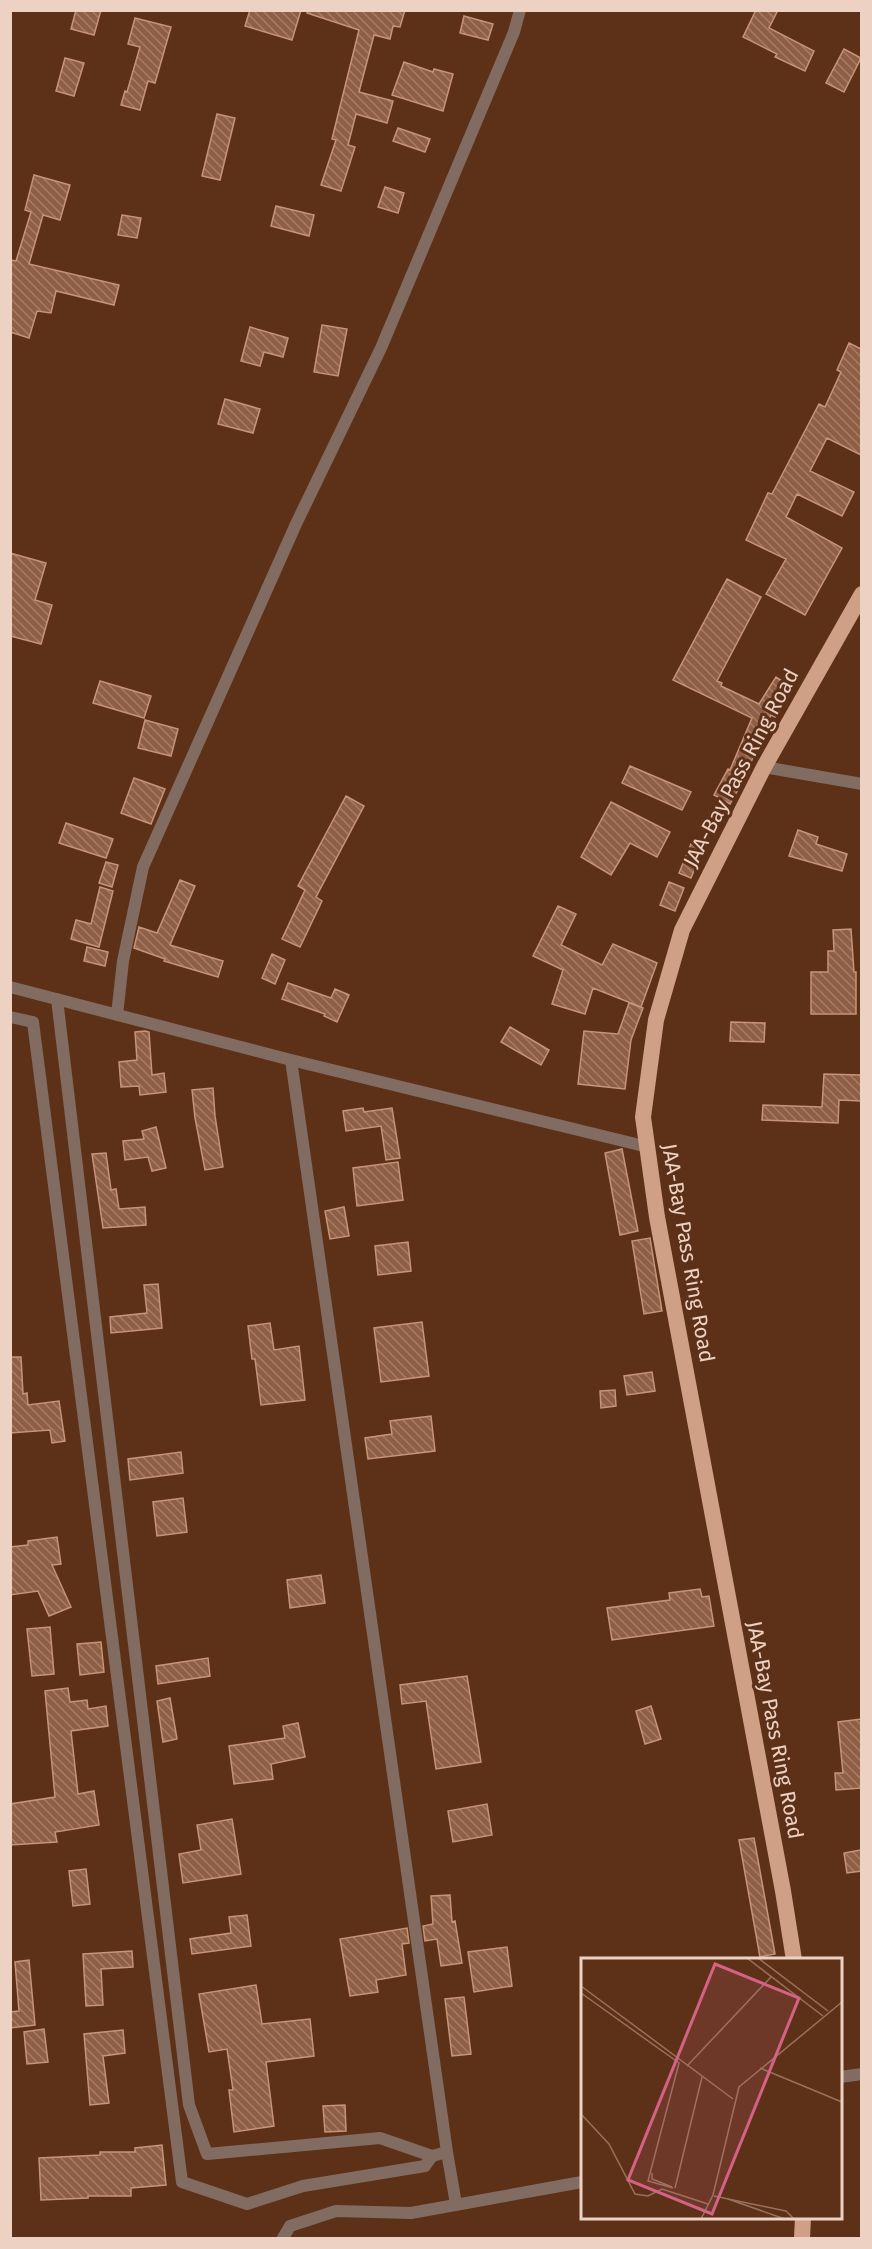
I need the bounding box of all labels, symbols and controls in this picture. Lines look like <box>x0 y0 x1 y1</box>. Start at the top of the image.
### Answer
street label: JAA-Bay Pass Ring Road <box>678 664 804 872</box>
street label: JAA-Bay Pass Ring Road <box>656 1142 720 1364</box>
street label: JAA-Bay Pass Ring Road <box>741 1619 809 1841</box>
inset map <box>581 1958 842 2219</box>

